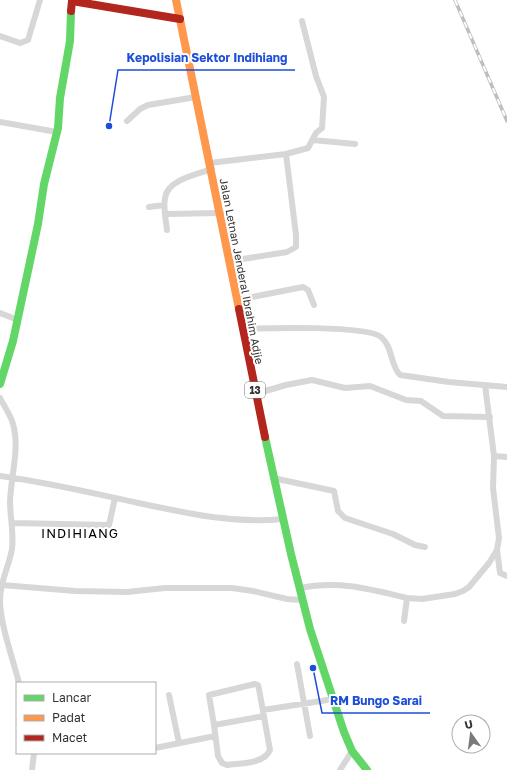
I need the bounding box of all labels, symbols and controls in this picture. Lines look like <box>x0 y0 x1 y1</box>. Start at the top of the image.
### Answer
callout: Kepolisian Sektor Indihiang <box>118 46 295 70</box>
text: Kepolisian Sektor Indihiang <box>127 50 287 65</box>
street label: Jalan Letnan Jenderal Ibrahim Adjie <box>218 177 266 365</box>
road number: 13 <box>245 382 265 398</box>
district label: INDIHIANG <box>41 525 119 541</box>
legend <box>16 682 156 754</box>
callout: RM Bungo Sarai <box>322 689 430 713</box>
text: Lancar <box>52 690 91 705</box>
text: RM Bungo Sarai <box>330 693 422 708</box>
text: Padat <box>52 710 86 725</box>
north arrow <box>451 714 491 754</box>
text: U <box>463 717 474 731</box>
text: Macet <box>52 730 88 745</box>

